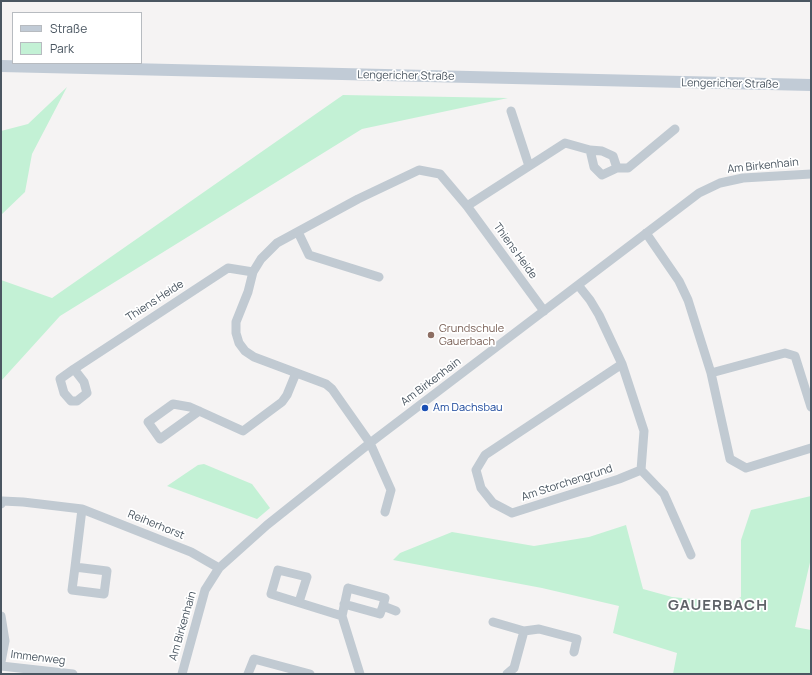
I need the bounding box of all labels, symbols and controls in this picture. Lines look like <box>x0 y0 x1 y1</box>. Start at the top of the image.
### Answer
legend <box>12 12 142 64</box>
text: Straße <box>50 20 87 37</box>
text: Park <box>50 40 74 57</box>
street label: Lengericher Straße <box>357 69 455 83</box>
street label: Lengericher Straße <box>681 77 779 91</box>
street label: Am Birkenhain <box>727 156 799 176</box>
street label: Thiens Heide <box>490 220 540 282</box>
street label: Thiens Heide <box>124 278 186 324</box>
place label: Grundschule Gauerbach <box>439 322 504 348</box>
marker: Grundschule Gauerbach <box>426 330 436 340</box>
street label: Am Birkenhain <box>398 355 464 409</box>
place label: Am Dachsbau <box>433 401 503 415</box>
marker: Am Dachsbau <box>420 403 430 413</box>
street label: Am Storchengrund <box>520 462 614 504</box>
street label: Reiherhorst <box>126 508 186 542</box>
street label: Am Birkenhain <box>167 590 199 662</box>
district label: GAUERBACH <box>668 597 768 615</box>
street label: Immenweg <box>10 648 66 668</box>

